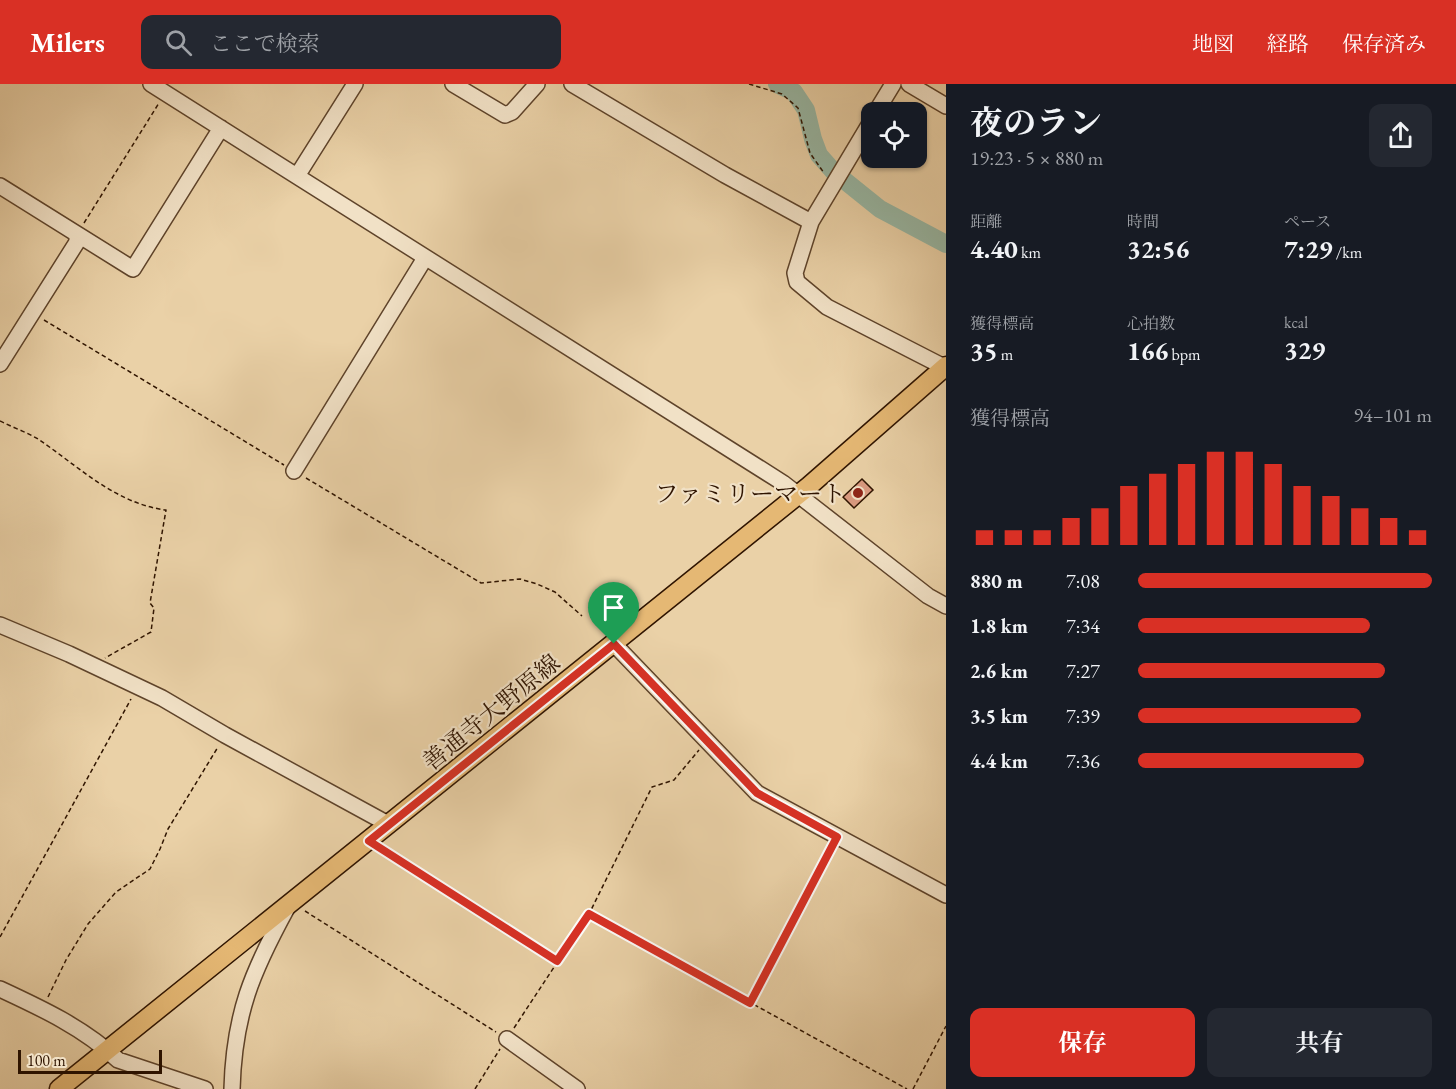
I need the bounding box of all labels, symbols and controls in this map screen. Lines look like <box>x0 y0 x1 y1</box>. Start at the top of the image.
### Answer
search box <box>141 15 561 69</box>
text: Milers <box>30 24 105 60</box>
icon: search <box>162 26 195 59</box>
text: ここで検索 <box>210 29 320 58</box>
text: 地図 <box>1192 30 1234 57</box>
text: 経路 <box>1267 30 1309 57</box>
text: 保存済み <box>1342 30 1426 57</box>
text: 夜のラン <box>970 101 1102 144</box>
map controls <box>861 102 927 168</box>
button: locate <box>861 102 927 168</box>
button: share <box>1369 104 1432 167</box>
text: 19:23 · 5 × 880 m <box>970 145 1103 171</box>
text: 距離 <box>970 211 1002 232</box>
text: 時間 <box>1127 211 1159 232</box>
text: ペース <box>1284 211 1331 232</box>
text: 4.40 <box>970 232 1018 266</box>
text: 32:56 <box>1127 232 1189 266</box>
text: 7:29 <box>1284 232 1333 266</box>
text: km <box>1018 242 1041 263</box>
text: /km <box>1333 242 1362 263</box>
text: kcal <box>1284 312 1308 333</box>
text: 獲得標高 <box>970 313 1034 334</box>
text: 心拍数 <box>1127 313 1175 334</box>
text: 329 <box>1284 333 1325 367</box>
text: 35 <box>970 334 998 368</box>
text: 166 <box>1127 334 1168 368</box>
text: m <box>998 344 1013 365</box>
text: bpm <box>1168 344 1200 365</box>
text: 94–101 m <box>1353 402 1432 428</box>
text: 獲得標高 <box>970 405 1050 431</box>
place label: ファミリーマート <box>654 478 846 509</box>
marker: ファミリーマート <box>851 486 865 500</box>
text: 880 m <box>970 568 1023 594</box>
text: 7:08 <box>1066 568 1100 594</box>
pin <box>588 582 639 644</box>
icon: arrive <box>597 591 630 624</box>
text: 1.8 km <box>970 613 1028 639</box>
text: 7:34 <box>1066 613 1100 639</box>
street label: 善通寺大野原線 <box>416 647 566 777</box>
text: 2.6 km <box>970 658 1028 684</box>
text: 7:27 <box>1066 658 1100 684</box>
text: 3.5 km <box>970 703 1028 729</box>
text: 7:39 <box>1066 703 1100 729</box>
text: 4.4 km <box>970 748 1028 774</box>
text: 7:36 <box>1066 748 1100 774</box>
button: 保存 <box>970 1008 1195 1077</box>
button: 共有 <box>1207 1008 1432 1077</box>
scale bar <box>18 1047 162 1074</box>
text: 100 m <box>27 1050 66 1071</box>

